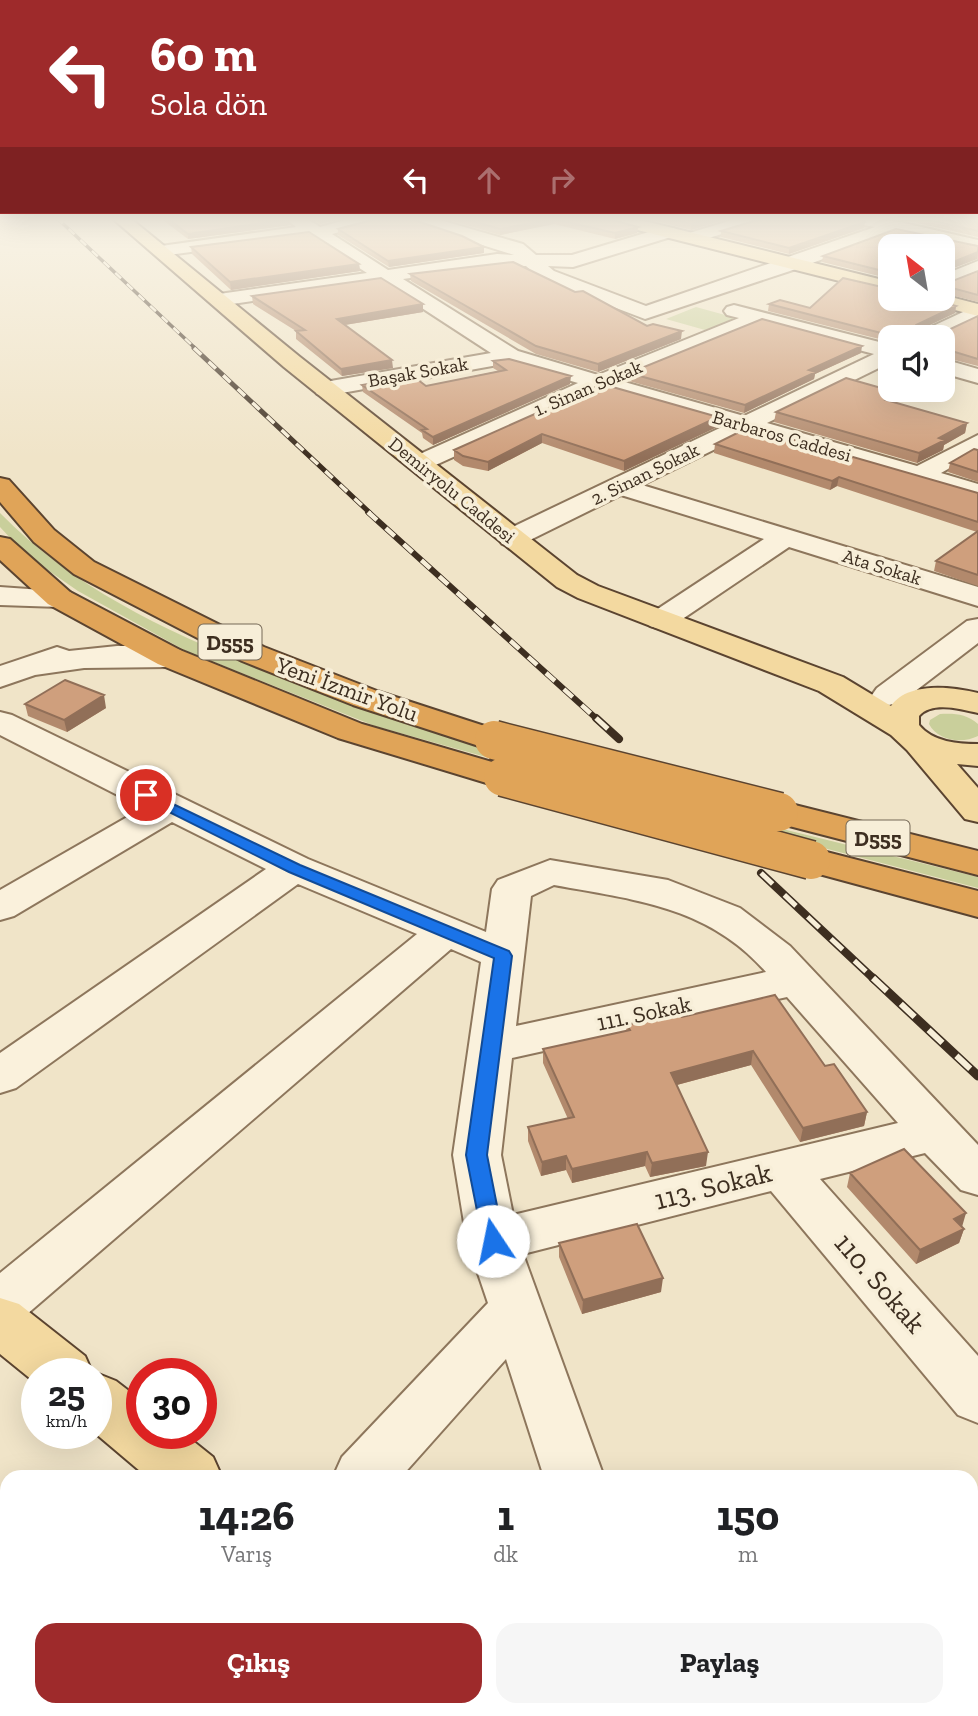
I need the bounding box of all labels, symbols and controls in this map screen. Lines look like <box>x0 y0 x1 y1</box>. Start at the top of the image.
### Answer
text: 60 m <box>150 25 257 84</box>
icon: left <box>35 28 126 119</box>
text: Sola dön <box>150 85 267 123</box>
icon: left <box>397 161 435 199</box>
icon: ahead <box>470 161 508 199</box>
icon: right <box>543 161 581 199</box>
north arrow <box>878 234 956 312</box>
map controls <box>878 234 955 402</box>
button: sound <box>878 325 955 402</box>
street label: Başak Sokak <box>366 352 470 392</box>
street label: 1. Sinan Sokak <box>530 355 646 421</box>
street label: Barbaros Caddesi <box>710 405 854 467</box>
street label: Demiryolu Caddesi <box>384 432 520 548</box>
street label: 2. Sinan Sokak <box>587 438 703 510</box>
street label: Ata Sokak <box>840 544 924 590</box>
road number: D555 <box>198 624 262 660</box>
street label: Yeni İzmir Yolu <box>271 650 422 728</box>
pin <box>116 765 176 825</box>
icon: arrive <box>127 776 165 814</box>
road number: D555 <box>846 820 910 856</box>
street label: 111. Sokak <box>594 989 694 1037</box>
street label: 113. Sokak <box>651 1155 775 1216</box>
position arrow <box>456 1204 530 1278</box>
street label: 110. Sokak <box>828 1226 933 1340</box>
speed limit sign: 30 <box>126 1358 217 1449</box>
text: 25 <box>48 1373 85 1415</box>
text: km/h <box>46 1410 87 1432</box>
text: 14:26 <box>198 1490 295 1541</box>
text: 1 <box>497 1490 514 1541</box>
text: 150 <box>716 1490 779 1541</box>
text: Varış <box>221 1540 272 1568</box>
text: dk <box>493 1540 518 1568</box>
text: m <box>738 1540 758 1568</box>
button: Çıkış <box>35 1623 482 1703</box>
button: Paylaş <box>496 1623 943 1703</box>

